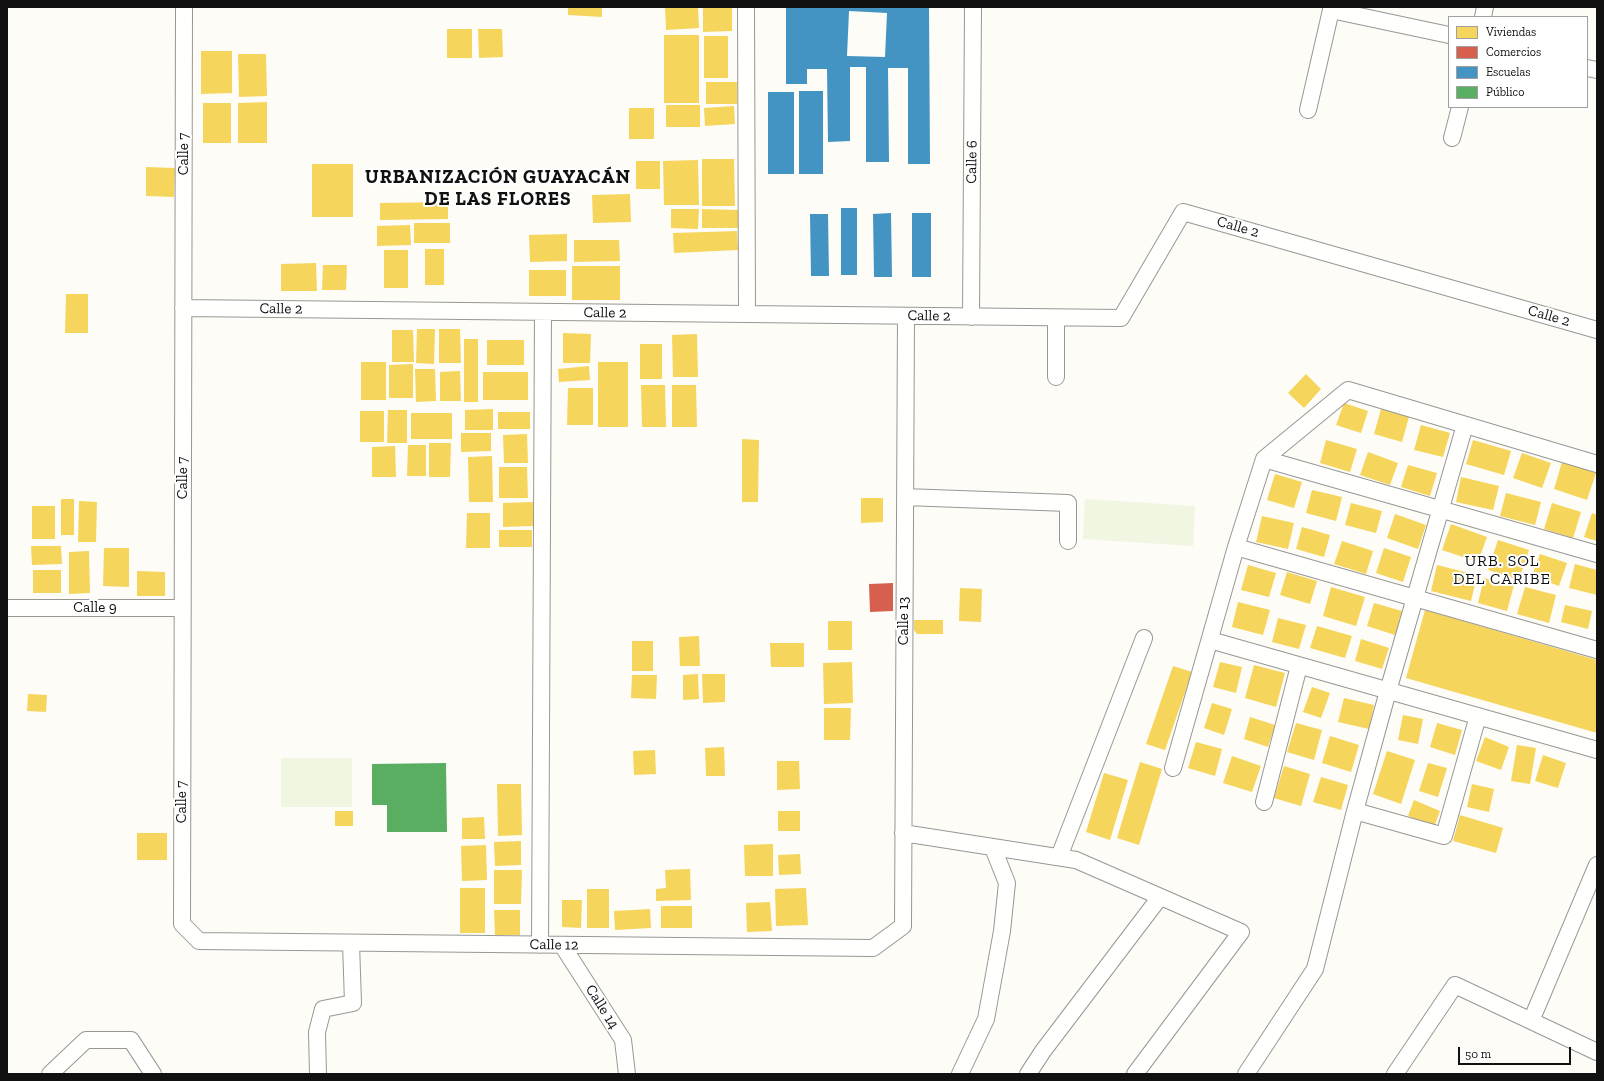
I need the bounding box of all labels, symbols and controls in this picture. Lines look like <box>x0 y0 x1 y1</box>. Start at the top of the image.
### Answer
legend <box>1448 16 1588 108</box>
text: Viviendas <box>1486 25 1536 39</box>
text: Comercios <box>1486 45 1541 59</box>
text: Escuelas <box>1486 65 1530 79</box>
text: Público <box>1486 85 1524 99</box>
street label: Calle 7 <box>175 133 193 175</box>
street label: Calle 6 <box>963 140 981 184</box>
district label: URBANIZACIÓN GUAYACÁN DE LAS FLORES <box>365 167 631 211</box>
street label: Calle 2 <box>1215 212 1261 242</box>
street label: Calle 2 <box>259 300 303 318</box>
street label: Calle 2 <box>1526 301 1572 331</box>
street label: Calle 2 <box>583 304 627 322</box>
street label: Calle 2 <box>907 307 951 325</box>
street label: Calle 7 <box>174 457 192 499</box>
district label: URB. SOL DEL CARIBE <box>1453 551 1551 589</box>
street label: Calle 13 <box>895 597 913 645</box>
street label: Calle 9 <box>73 599 117 617</box>
street label: Calle 7 <box>173 781 191 823</box>
street label: Calle 12 <box>529 936 579 954</box>
street label: Calle 14 <box>581 981 623 1033</box>
scale bar <box>1460 1039 1573 1065</box>
text: 50 m <box>1465 1047 1491 1061</box>

